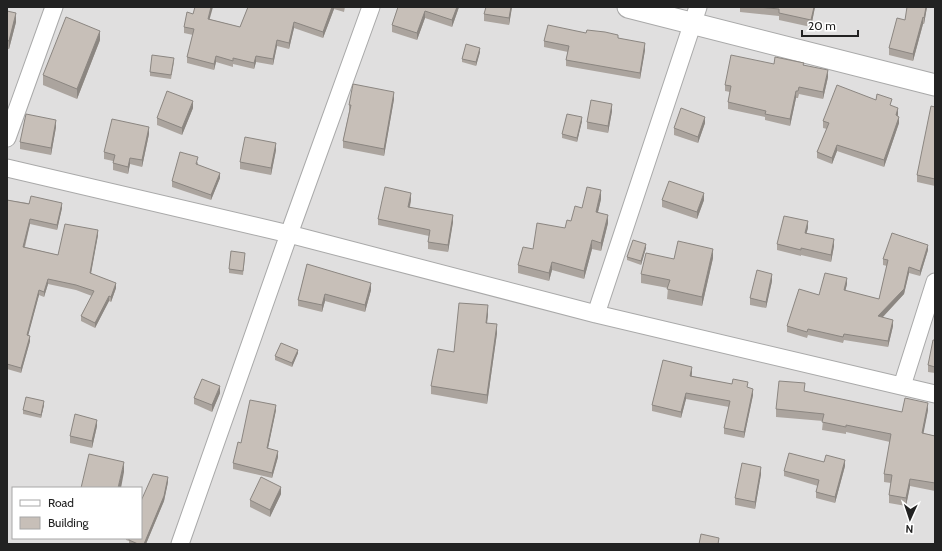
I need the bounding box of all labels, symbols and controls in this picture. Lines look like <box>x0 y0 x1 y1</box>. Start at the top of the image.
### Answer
scale bar <box>802 12 858 38</box>
text: 20 m <box>808 18 836 33</box>
legend <box>12 487 142 539</box>
text: Road <box>48 495 74 510</box>
north arrow <box>890 499 930 539</box>
text: Building <box>48 515 90 530</box>
text: N <box>905 522 914 536</box>

